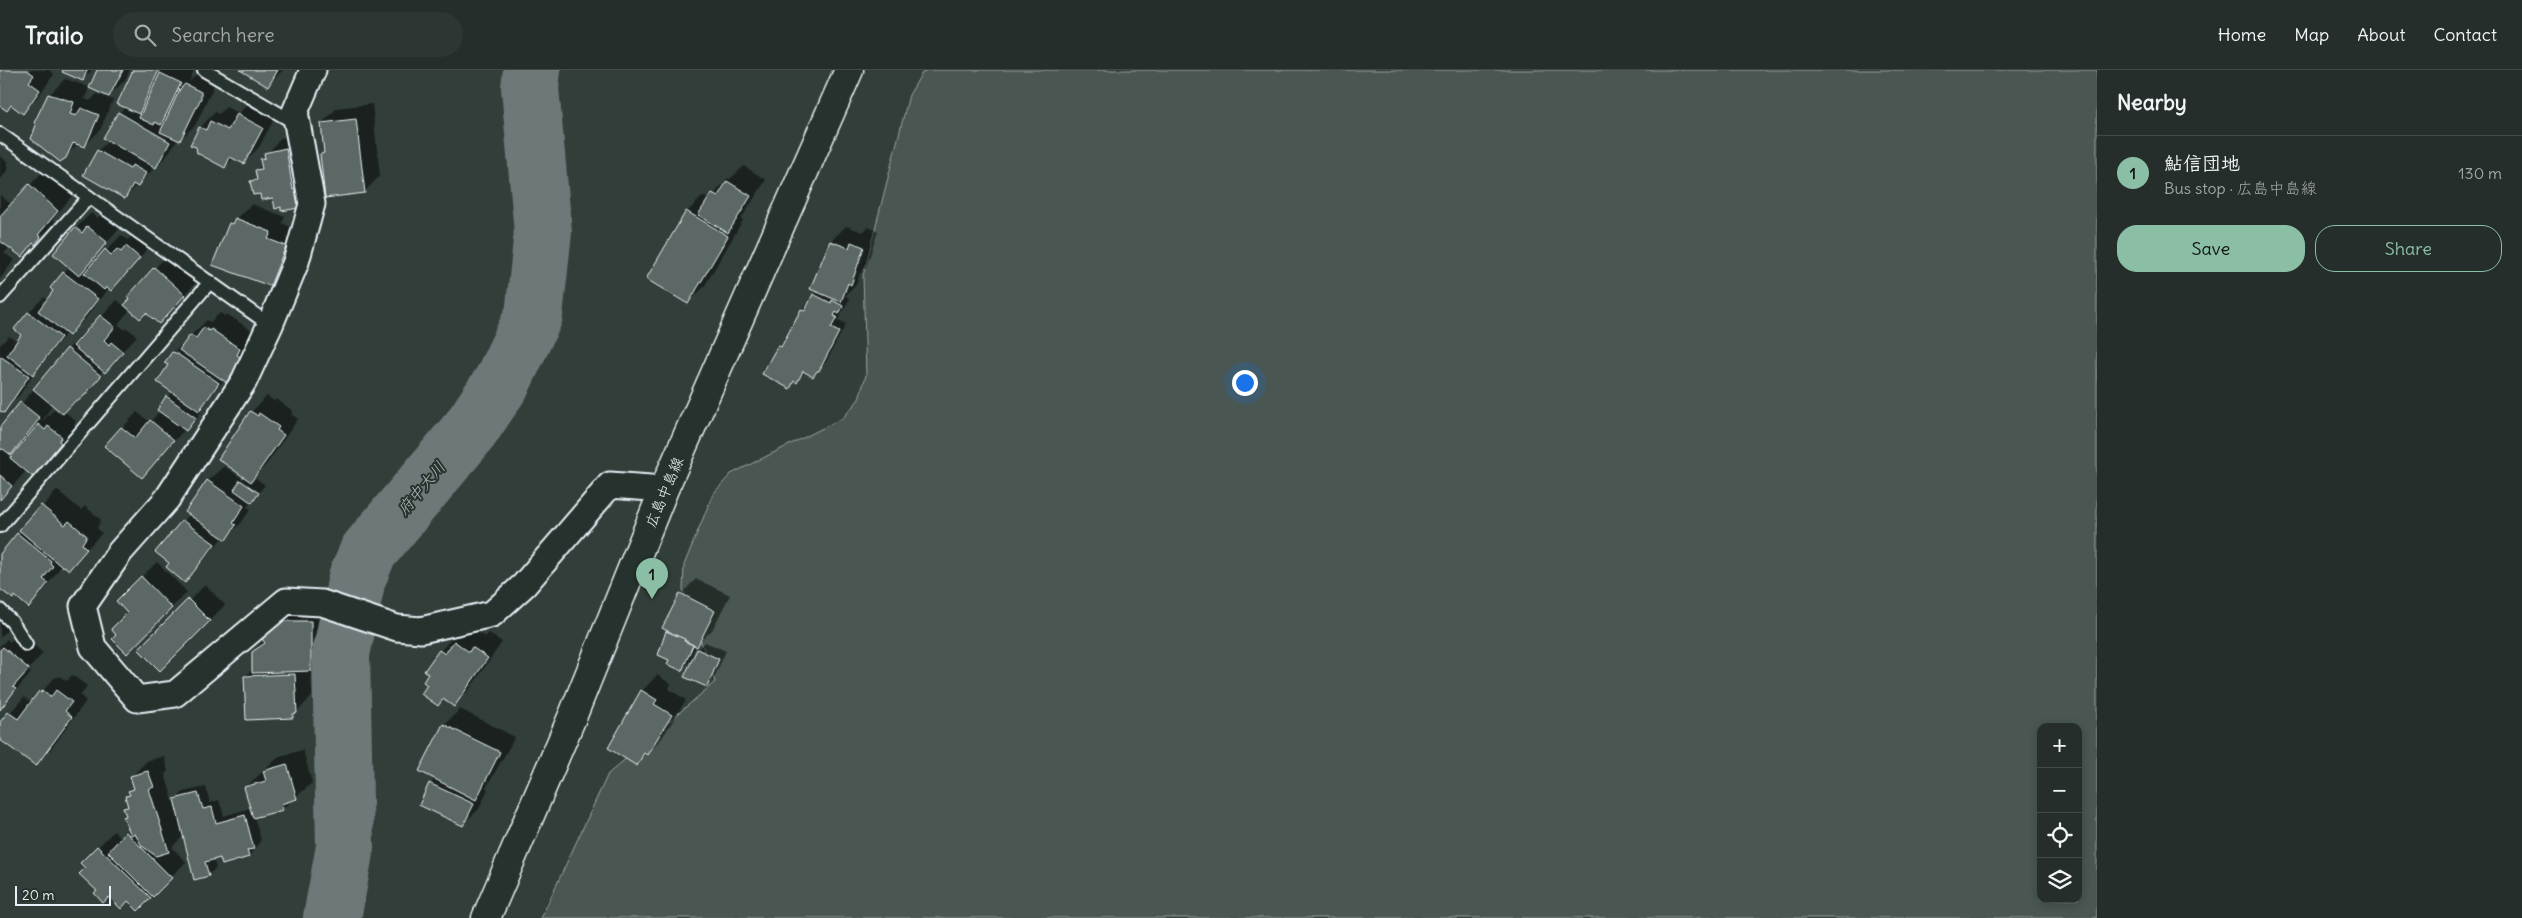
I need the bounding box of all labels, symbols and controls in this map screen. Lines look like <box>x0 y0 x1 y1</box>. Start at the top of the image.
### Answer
search box <box>113 12 463 57</box>
text: Trailo <box>25 20 83 50</box>
icon: search <box>131 21 159 49</box>
text: Search here <box>171 23 274 47</box>
text: Home <box>2218 23 2266 46</box>
text: Map <box>2294 23 2329 46</box>
text: About <box>2357 23 2405 46</box>
text: Contact <box>2433 23 2497 46</box>
text: Nearby <box>2117 89 2187 116</box>
text: 鮎信団地 <box>2164 151 2240 175</box>
text: 1 <box>2130 163 2136 183</box>
text: 130 m <box>2458 163 2502 183</box>
text: Bus stop · 広島中島線 <box>2164 178 2317 198</box>
button: Save <box>2117 225 2305 272</box>
button: Share <box>2315 225 2502 272</box>
your location <box>1232 370 1258 396</box>
street label: 広島中島線 <box>641 454 687 530</box>
water label: 府中大川 <box>393 457 449 519</box>
pin: 1 <box>636 558 668 599</box>
map controls <box>2037 723 2082 903</box>
button: + <box>2037 723 2082 768</box>
button: − <box>2037 768 2082 813</box>
button: locate <box>2037 813 2082 858</box>
button: layers <box>2037 858 2082 903</box>
scale bar <box>15 883 111 906</box>
text: 20 m <box>22 886 55 904</box>

